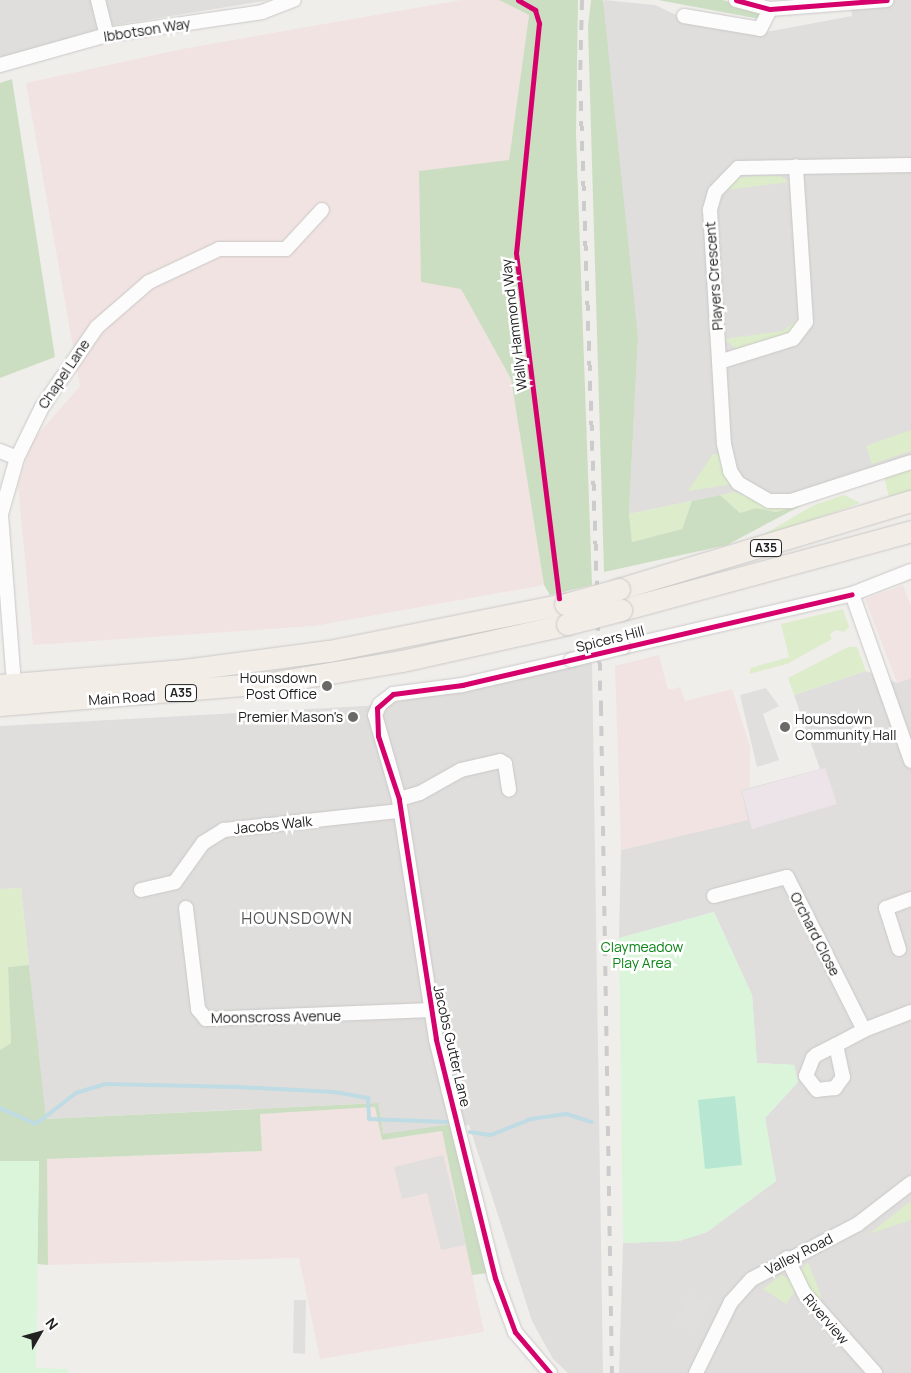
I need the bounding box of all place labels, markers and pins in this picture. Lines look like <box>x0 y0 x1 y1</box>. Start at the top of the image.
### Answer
place label: Hounsdown Post Office <box>240 670 317 702</box>
marker: Hounsdown Post Office <box>321 680 333 692</box>
place label: Premier Mason's <box>238 709 343 725</box>
marker: Premier Mason's <box>347 711 359 723</box>
place label: Hounsdown Community Hall <box>795 711 896 744</box>
marker: Hounsdown Community Hall <box>779 721 791 733</box>

